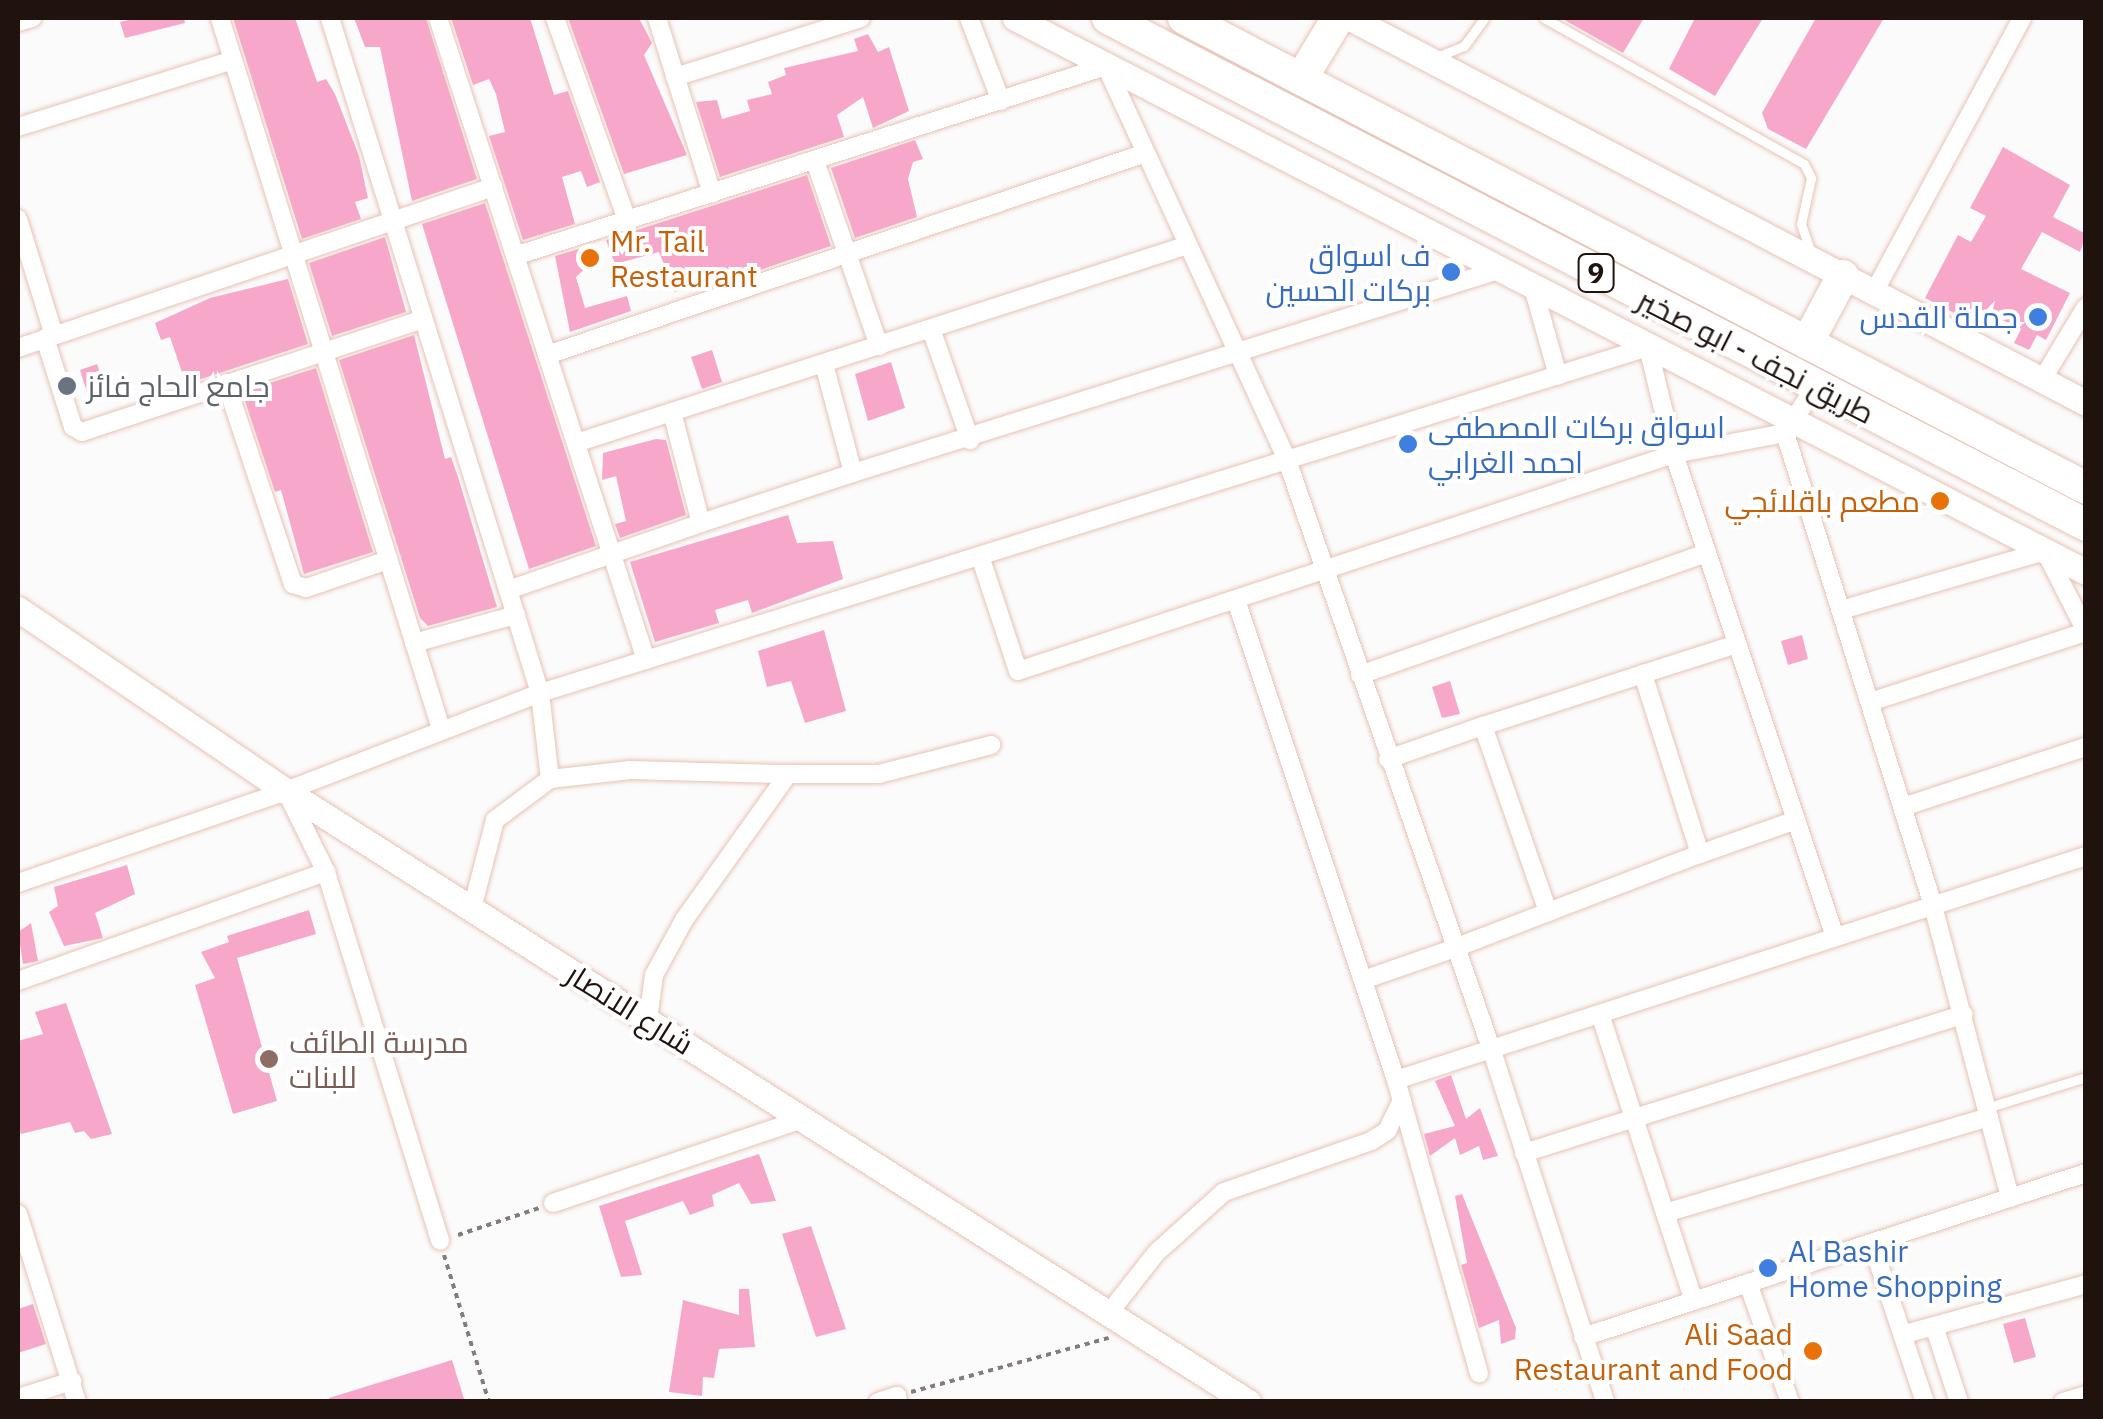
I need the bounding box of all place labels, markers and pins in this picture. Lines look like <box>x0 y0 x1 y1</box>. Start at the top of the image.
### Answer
place label: Mr. Tail Restaurant <box>610 223 758 294</box>
place label: ف اسواق بركات الحسين <box>1266 237 1431 308</box>
marker: Mr. Tail Restaurant <box>579 247 601 269</box>
marker: ف اسواق بركات الحسين <box>1440 261 1462 283</box>
place label: جملة القدس <box>1860 299 2018 335</box>
marker: جملة القدس <box>2027 306 2049 328</box>
place label: جامع الحاج فائز <box>87 368 270 404</box>
marker: جامع الحاج فائز <box>56 375 78 397</box>
place label: اسواق بركات المصطفى احمد الغرابي <box>1428 409 1725 480</box>
marker: اسواق بركات المصطفى احمد الغرابي <box>1397 433 1419 455</box>
place label: مطعم باقلائجي <box>1725 483 1920 519</box>
marker: مطعم باقلائجي <box>1929 490 1951 512</box>
place label: مدرسة الطائف للبنات <box>289 1024 469 1094</box>
marker: مدرسة الطائف للبنات <box>258 1048 280 1070</box>
place label: Al Bashir Home Shopping <box>1788 1233 2002 1304</box>
marker: Al Bashir Home Shopping <box>1757 1257 1779 1279</box>
place label: Ali Saad Restaurant and Food <box>1514 1316 1793 1386</box>
marker: Ali Saad Restaurant and Food <box>1802 1340 1824 1362</box>

